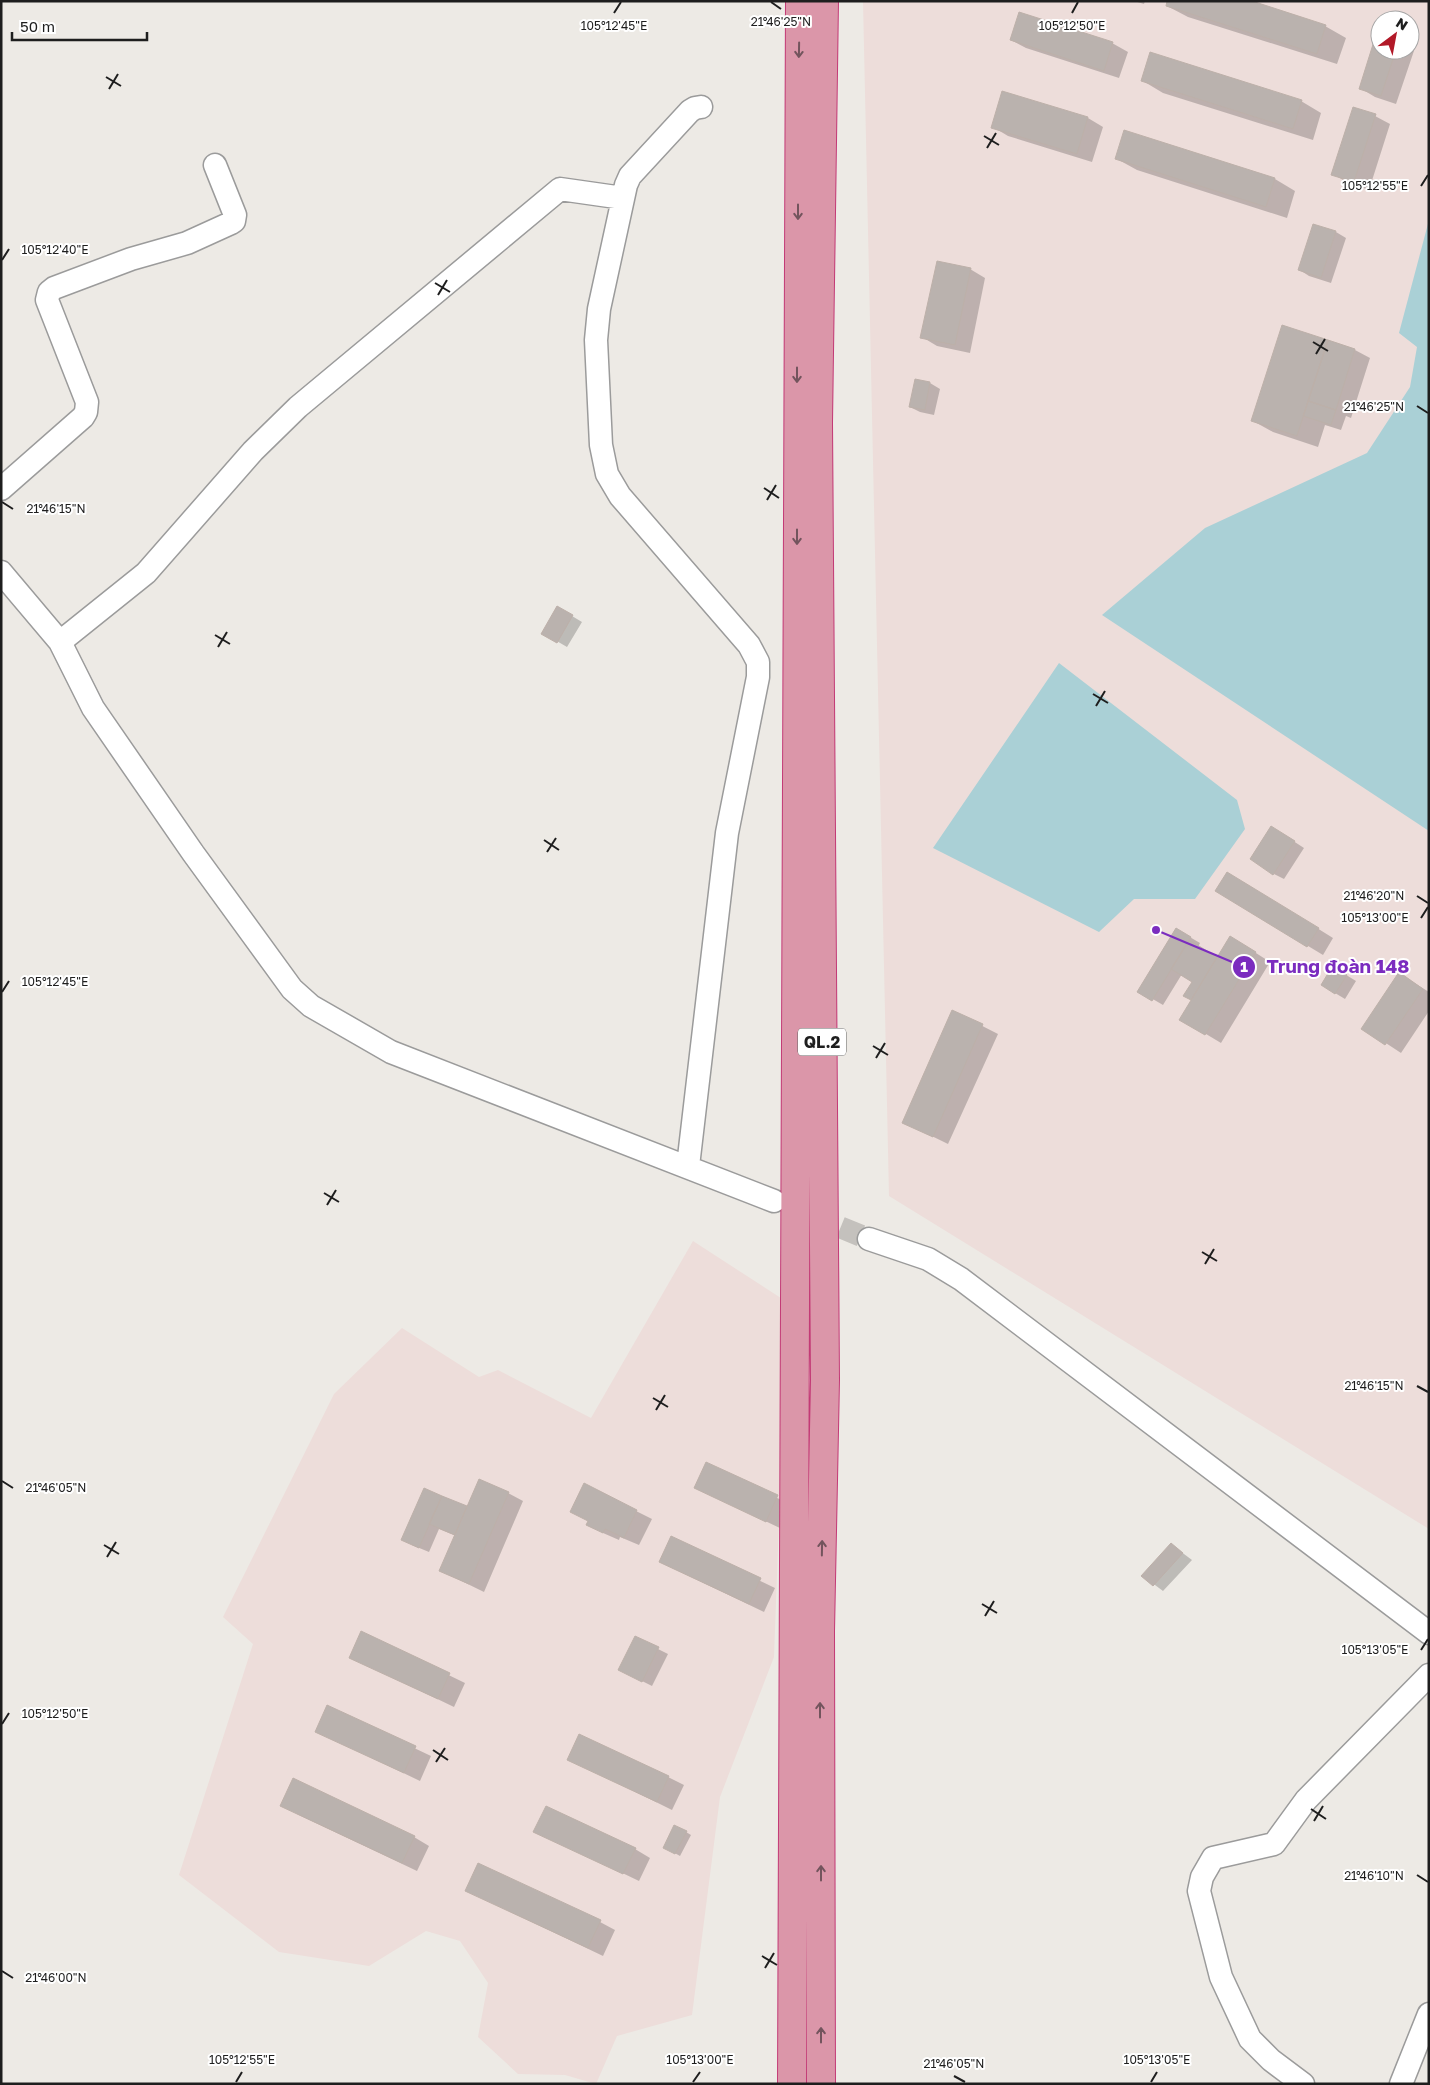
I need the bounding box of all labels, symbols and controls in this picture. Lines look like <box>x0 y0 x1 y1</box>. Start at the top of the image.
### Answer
scale bar <box>12 10 148 42</box>
north arrow <box>1370 10 1420 60</box>
text: 21°46'25"N <box>751 14 811 29</box>
text: N <box>1393 14 1411 34</box>
text: 50 m <box>20 17 55 35</box>
text: 105°12'45"E <box>581 18 647 33</box>
text: 105°12'50"E <box>1039 18 1105 33</box>
one-way arrow <box>794 42 804 58</box>
text: 105°12'55"E <box>1342 178 1408 193</box>
one-way arrow <box>793 204 803 220</box>
text: 105°12'40"E <box>21 242 89 257</box>
one-way arrow <box>792 366 802 383</box>
text: 21°46'25"N <box>1344 399 1404 414</box>
text: 21°46'15"N <box>26 501 86 516</box>
one-way arrow <box>792 529 802 545</box>
text: 21°46'20"N <box>1344 888 1404 903</box>
text: 105°13'00"E <box>1341 910 1409 925</box>
callout: Trung đoàn 148 <box>1232 950 1420 984</box>
text: Trung đoàn 148 <box>1267 954 1409 977</box>
text: 1 <box>1240 957 1248 975</box>
text: 105°12'45"E <box>22 974 88 989</box>
road number: QL.2 <box>798 1028 846 1056</box>
text: 21°46'15"N <box>1344 1378 1404 1393</box>
text: 21°46'05"N <box>26 1480 86 1495</box>
one-way arrow <box>817 1540 827 1556</box>
text: 105°13'05"E <box>1342 1642 1408 1657</box>
one-way arrow <box>815 1702 825 1718</box>
text: 105°12'50"E <box>22 1706 88 1721</box>
one-way arrow <box>816 1865 826 1881</box>
text: 21°46'10"N <box>1344 1868 1404 1883</box>
text: 21°46'00"N <box>25 1970 87 1985</box>
one-way arrow <box>816 2027 826 2044</box>
text: 105°12'55"E <box>209 2052 275 2067</box>
text: 105°13'00"E <box>666 2052 734 2067</box>
text: 105°13'05"E <box>1124 2052 1190 2067</box>
text: 21°46'05"N <box>924 2056 984 2071</box>

